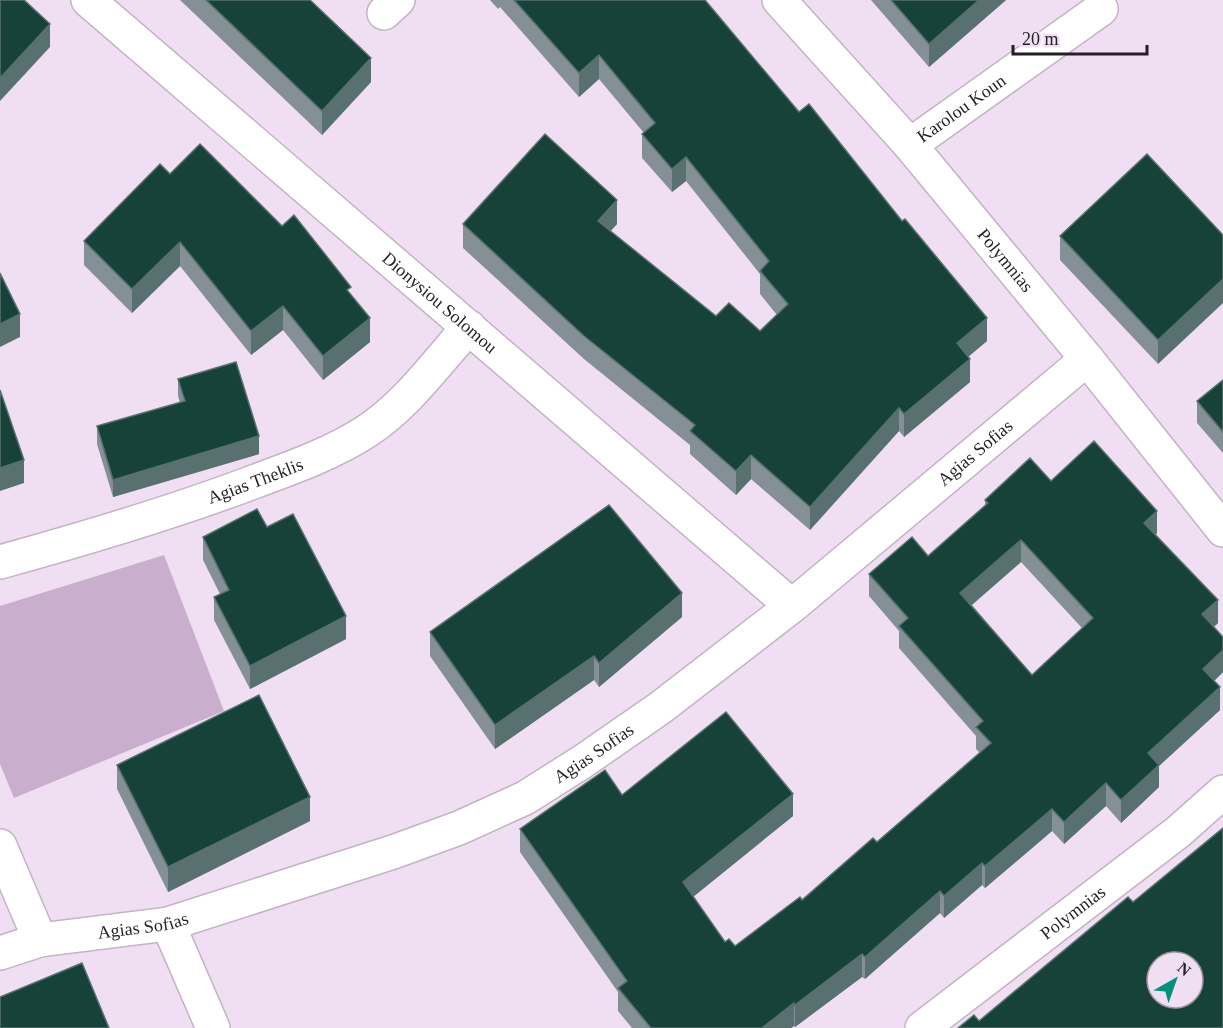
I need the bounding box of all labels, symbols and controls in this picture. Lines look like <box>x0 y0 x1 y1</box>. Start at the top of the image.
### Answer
scale bar <box>1013 18 1146 56</box>
text: 20 m <box>1022 29 1059 49</box>
street label: Karolou Koun <box>913 70 1009 147</box>
street label: Polymnias <box>973 225 1037 296</box>
street label: Dionysiou Solomou <box>378 248 501 357</box>
street label: Agias Sofias <box>934 416 1017 490</box>
street label: Agias Theklis <box>205 454 306 508</box>
street label: Agias Sofias <box>550 719 637 787</box>
street label: Polymnias <box>1037 881 1109 944</box>
street label: Agias Sofias <box>96 908 191 943</box>
north arrow <box>1145 950 1205 1010</box>
text: N <box>1174 959 1195 979</box>

